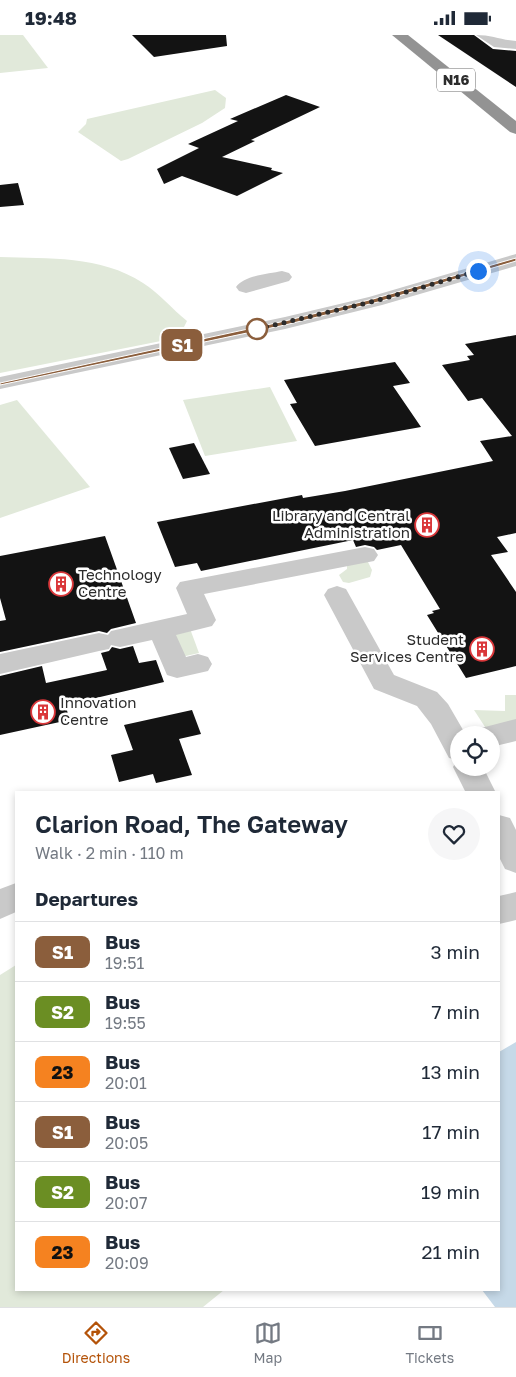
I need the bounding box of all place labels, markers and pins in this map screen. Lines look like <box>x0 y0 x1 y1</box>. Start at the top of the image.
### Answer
unlabelled marker <box>246 318 268 340</box>
place label: Library and Central Administration <box>272 506 410 541</box>
building icon: Library and Central Administration <box>414 512 440 538</box>
place label: Technology Centre <box>78 565 162 600</box>
building icon: Technology Centre <box>48 571 74 597</box>
place label: Student Services Centre <box>350 630 464 665</box>
building icon: Student Services Centre <box>469 636 495 662</box>
place label: Innovation Centre <box>60 693 136 728</box>
building icon: Innovation Centre <box>30 699 56 725</box>

